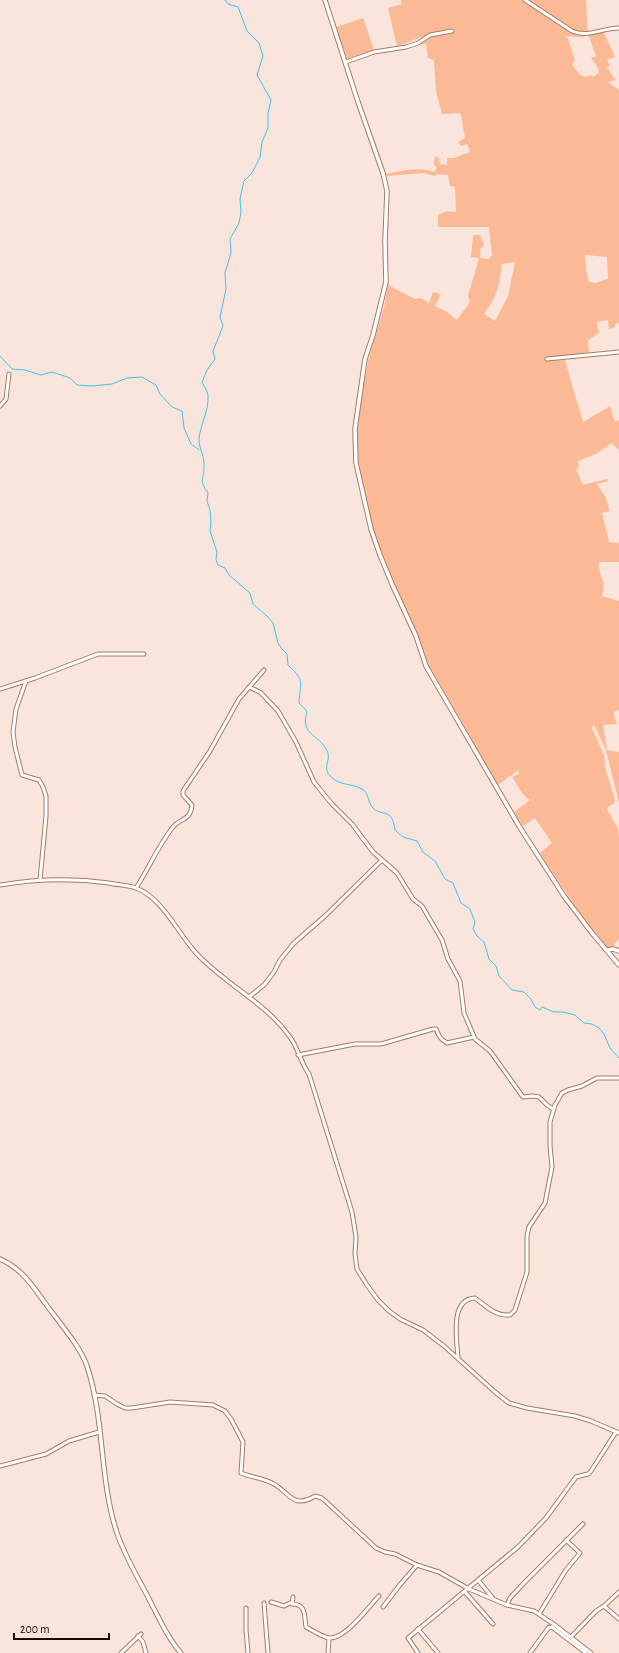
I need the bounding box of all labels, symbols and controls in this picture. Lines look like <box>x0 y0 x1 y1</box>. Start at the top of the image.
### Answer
scale bar <box>14 1615 109 1641</box>
text: 200 m <box>20 1623 50 1635</box>

